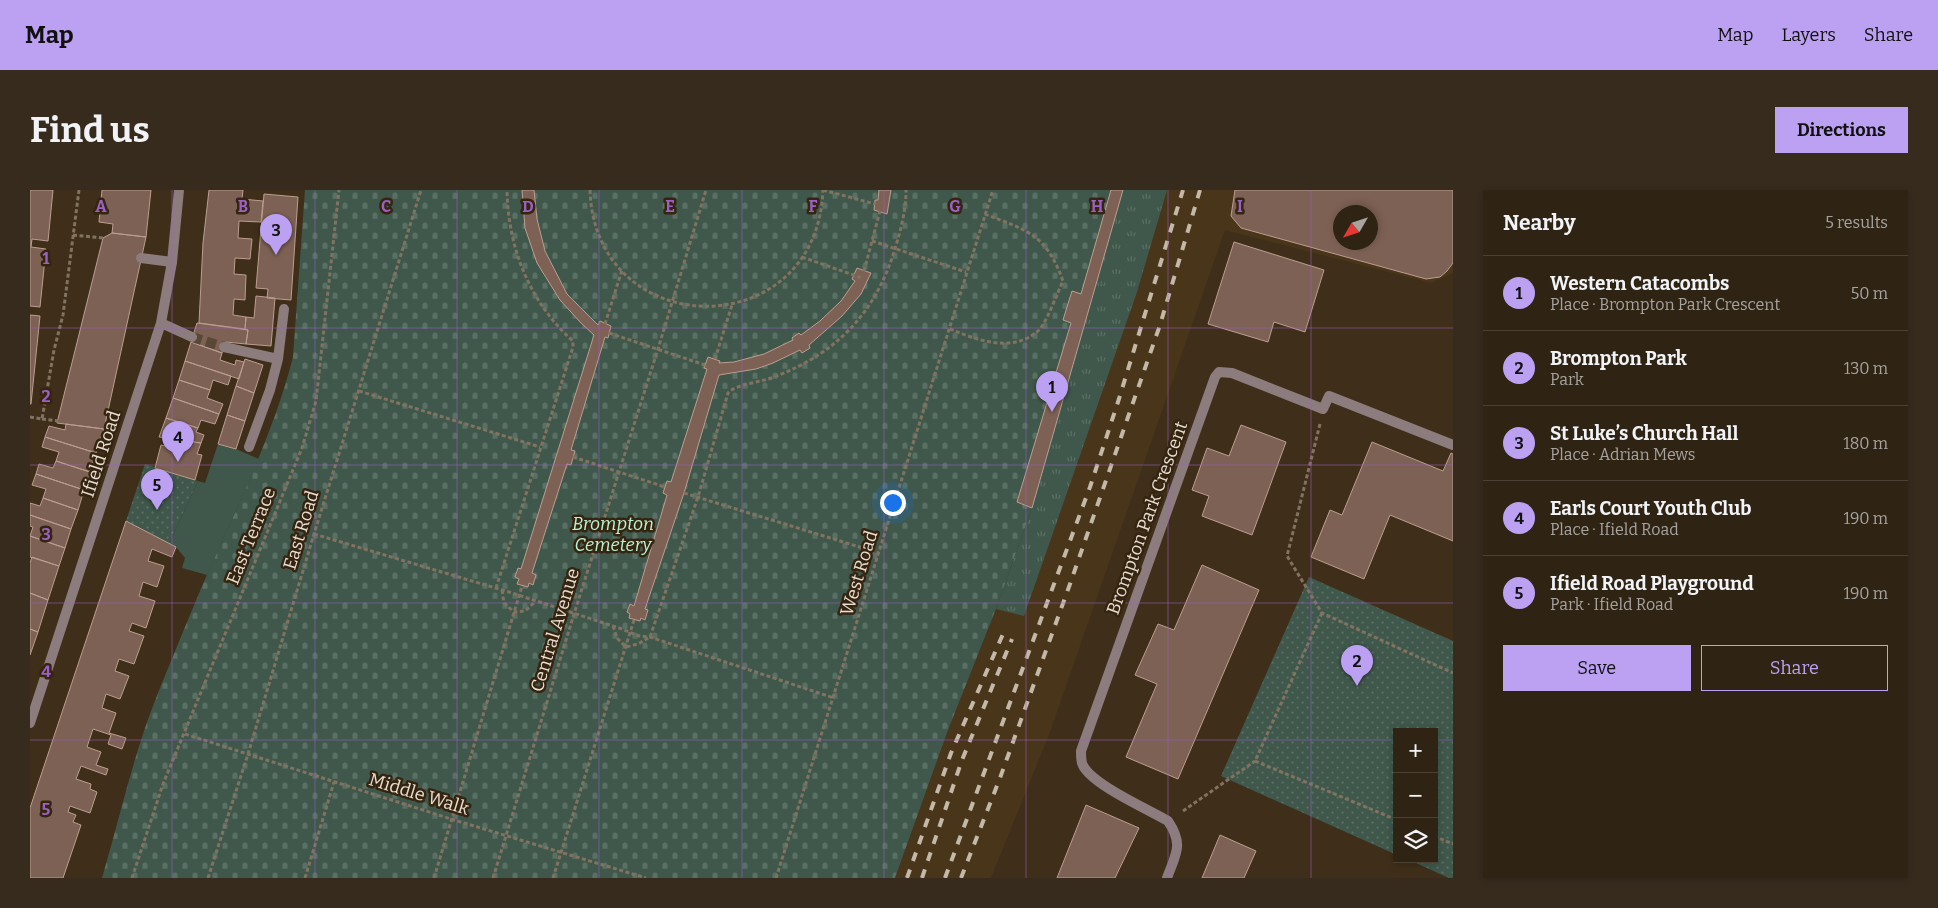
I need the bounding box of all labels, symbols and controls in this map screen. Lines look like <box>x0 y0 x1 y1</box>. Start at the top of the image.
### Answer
text: Map <box>25 21 74 49</box>
text: Map <box>1717 24 1753 46</box>
text: Layers <box>1781 24 1836 46</box>
text: Share <box>1864 24 1913 46</box>
button: Directions <box>1775 107 1908 153</box>
text: Find us <box>30 109 150 151</box>
text: A <box>95 197 107 216</box>
text: B <box>238 197 248 216</box>
text: C <box>381 197 391 216</box>
text: D <box>522 197 534 216</box>
text: E <box>665 197 675 216</box>
text: F <box>809 197 818 216</box>
text: G <box>949 197 961 216</box>
text: H <box>1091 197 1104 216</box>
text: I <box>1237 197 1243 216</box>
north arrow <box>1333 205 1378 250</box>
text: Nearby <box>1503 210 1576 236</box>
text: 5 results <box>1825 213 1888 232</box>
pin: 3 <box>260 214 292 255</box>
text: 1 <box>43 249 50 268</box>
text: Western Catacombs <box>1550 272 1729 295</box>
text: 1 <box>1516 284 1522 303</box>
text: 50 m <box>1851 284 1888 303</box>
text: Place · Brompton Park Crescent <box>1550 295 1780 314</box>
text: Brompton Park <box>1550 347 1687 370</box>
text: 2 <box>1514 359 1524 378</box>
text: 130 m <box>1844 359 1888 378</box>
text: Park <box>1550 370 1584 389</box>
pin: 1 <box>1036 371 1068 412</box>
text: 2 <box>41 387 51 406</box>
street label: Ifield Road <box>77 408 125 500</box>
street label: Brompton Park Crescent <box>1102 418 1192 618</box>
pin: 4 <box>162 421 194 462</box>
text: St Luke’s Church Hall <box>1550 422 1738 445</box>
text: 3 <box>1514 434 1524 453</box>
text: 180 m <box>1843 434 1888 453</box>
text: Place · Adrian Mews <box>1550 445 1695 464</box>
pin: 5 <box>141 469 173 510</box>
street label: East Terrace <box>222 484 280 588</box>
street label: East Road <box>279 487 324 572</box>
your location <box>880 490 906 516</box>
text: Earls Court Youth Club <box>1550 497 1751 520</box>
text: 4 <box>1514 509 1524 528</box>
text: 190 m <box>1843 509 1888 528</box>
park label: Brompton Cemetery <box>572 513 654 556</box>
text: Place · Ifield Road <box>1550 520 1679 539</box>
text: 3 <box>41 525 51 544</box>
street label: West Road <box>836 527 882 618</box>
street label: Central Avenue <box>526 565 584 695</box>
text: Ifield Road Playground <box>1550 572 1754 595</box>
text: 5 <box>1515 584 1523 603</box>
text: 190 m <box>1843 584 1888 603</box>
text: Park · Ifield Road <box>1550 595 1673 614</box>
pin: 2 <box>1341 645 1373 686</box>
button: Save <box>1503 645 1691 691</box>
button: Share <box>1701 645 1888 691</box>
text: 4 <box>41 662 51 681</box>
map controls <box>1393 728 1438 863</box>
button: + <box>1393 728 1438 773</box>
street label: Middle Walk <box>366 768 472 820</box>
button: − <box>1393 773 1438 818</box>
text: 5 <box>42 800 51 819</box>
button: layers <box>1393 818 1438 863</box>

